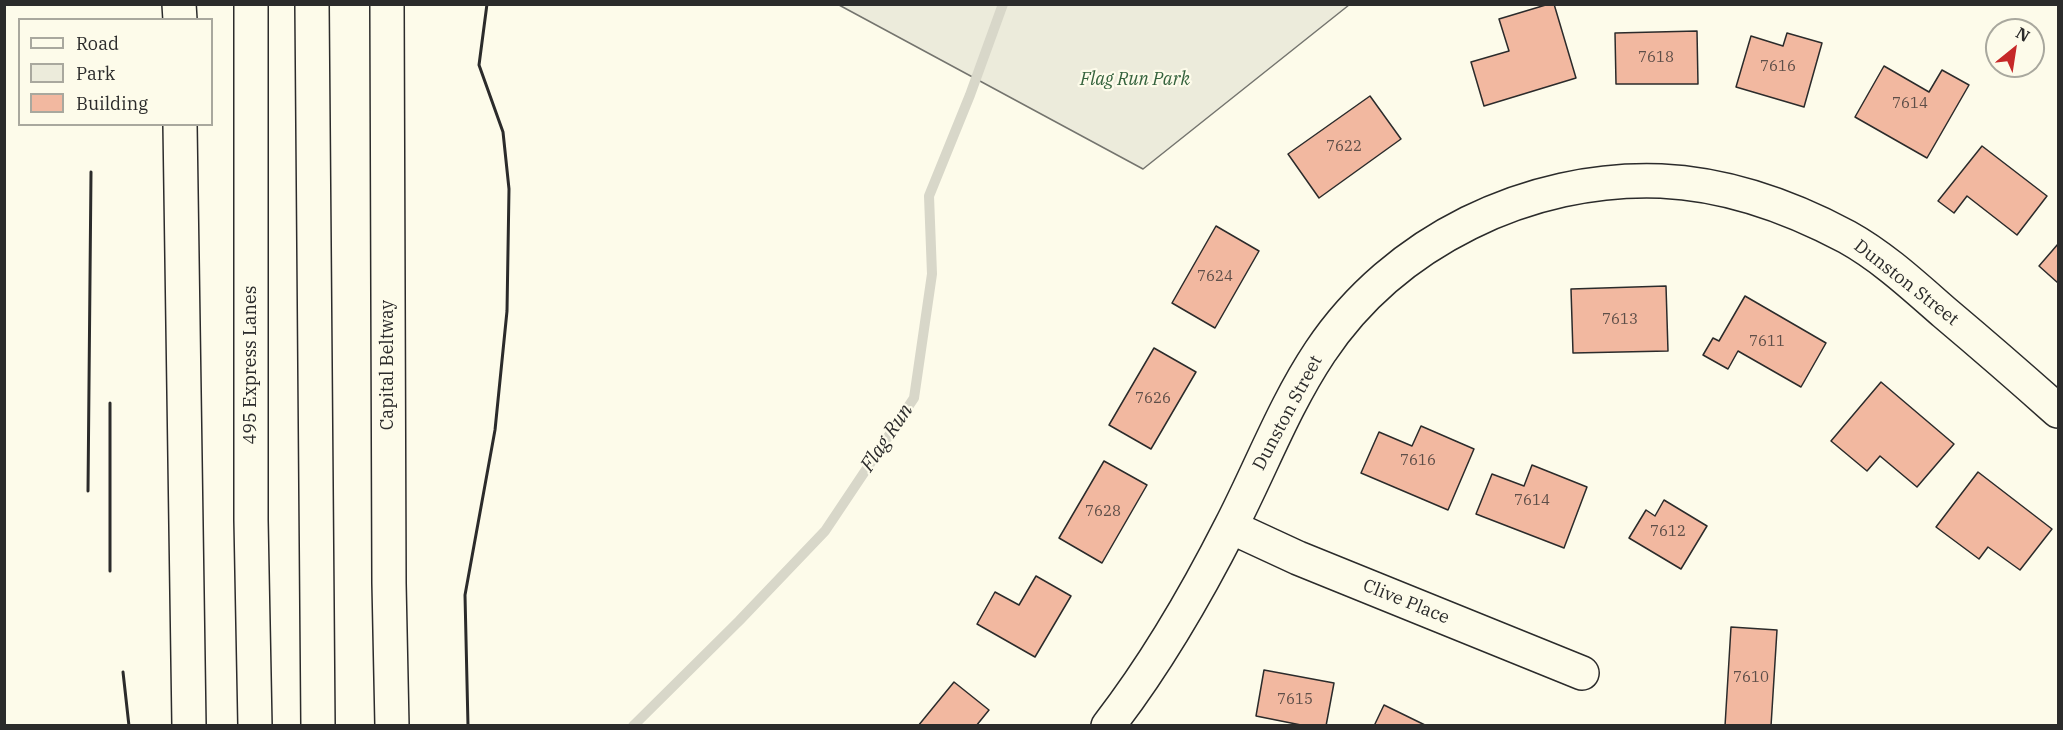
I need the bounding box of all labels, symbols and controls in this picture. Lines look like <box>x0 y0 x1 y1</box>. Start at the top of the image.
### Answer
legend <box>18 18 213 126</box>
north arrow <box>1985 18 2045 78</box>
text: N <box>2013 22 2033 46</box>
text: Road <box>76 32 119 55</box>
house number: 7618 <box>1638 49 1674 67</box>
house number: 7616 <box>1760 58 1796 76</box>
text: Park <box>76 62 115 85</box>
park label: Flag Run Park <box>1080 69 1190 91</box>
text: Building <box>76 92 148 115</box>
house number: 7614 <box>1892 95 1928 113</box>
house number: 7622 <box>1326 138 1362 156</box>
street label: Dunston Street <box>1849 235 1963 331</box>
house number: 7624 <box>1197 268 1233 286</box>
street label: 495 Express Lanes <box>240 286 262 444</box>
street label: Capital Beltway <box>377 300 399 430</box>
house number: 7613 <box>1602 311 1638 329</box>
house number: 7611 <box>1749 333 1785 351</box>
street label: Dunston Street <box>1249 352 1327 474</box>
house number: 7626 <box>1135 390 1171 408</box>
water label: Flag Run <box>856 400 918 476</box>
house number: 7616 <box>1400 452 1436 470</box>
house number: 7614 <box>1514 492 1550 510</box>
house number: 7628 <box>1085 503 1121 521</box>
house number: 7612 <box>1650 523 1686 541</box>
street label: Clive Place <box>1360 575 1452 629</box>
house number: 7610 <box>1733 669 1769 687</box>
house number: 7615 <box>1277 691 1313 709</box>

